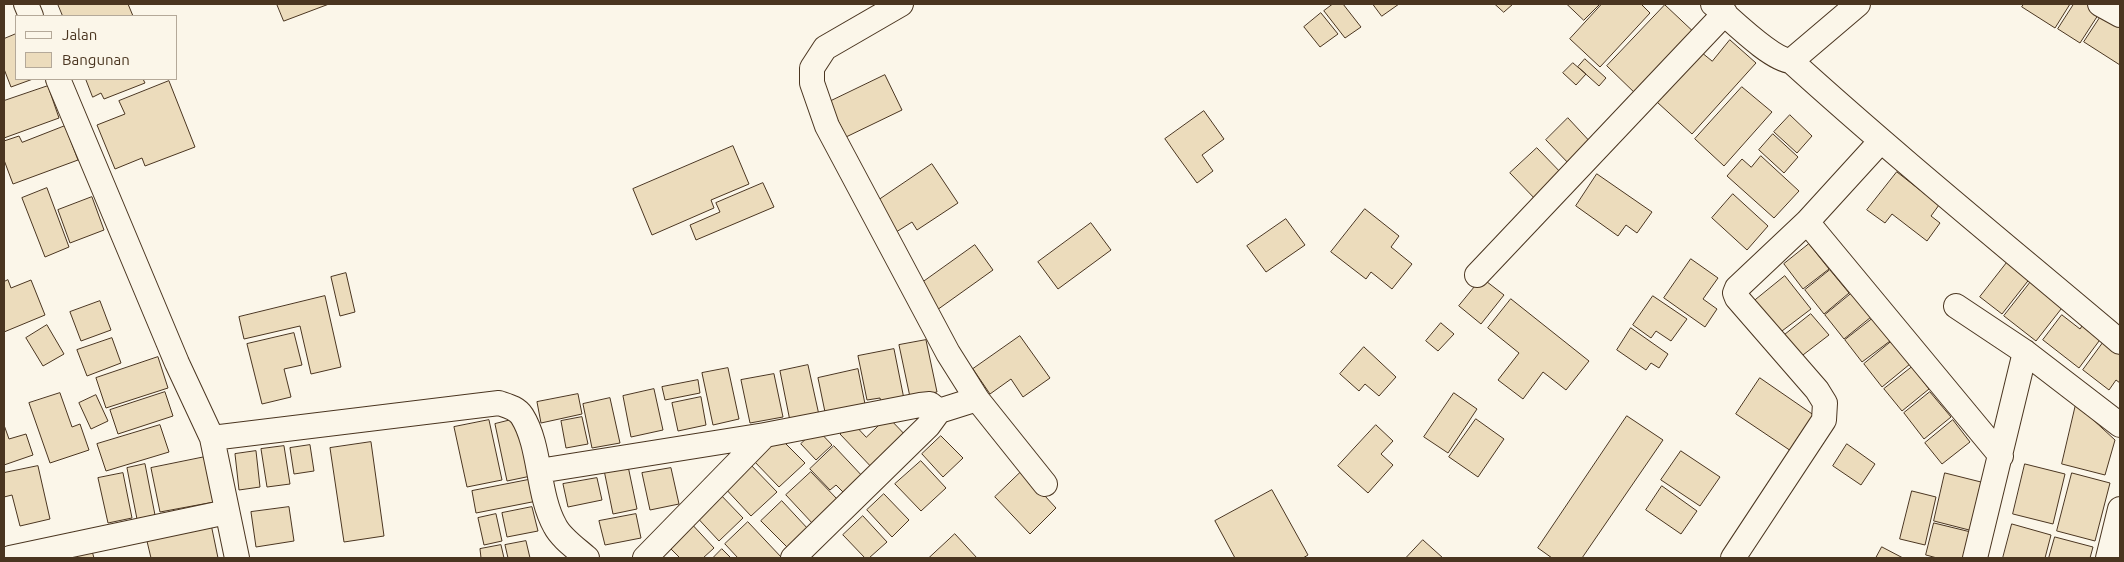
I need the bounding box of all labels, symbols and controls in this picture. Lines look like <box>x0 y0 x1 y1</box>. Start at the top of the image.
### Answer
legend <box>15 15 178 80</box>
text: Jalan <box>62 26 97 43</box>
text: Bangunan <box>62 51 130 68</box>

